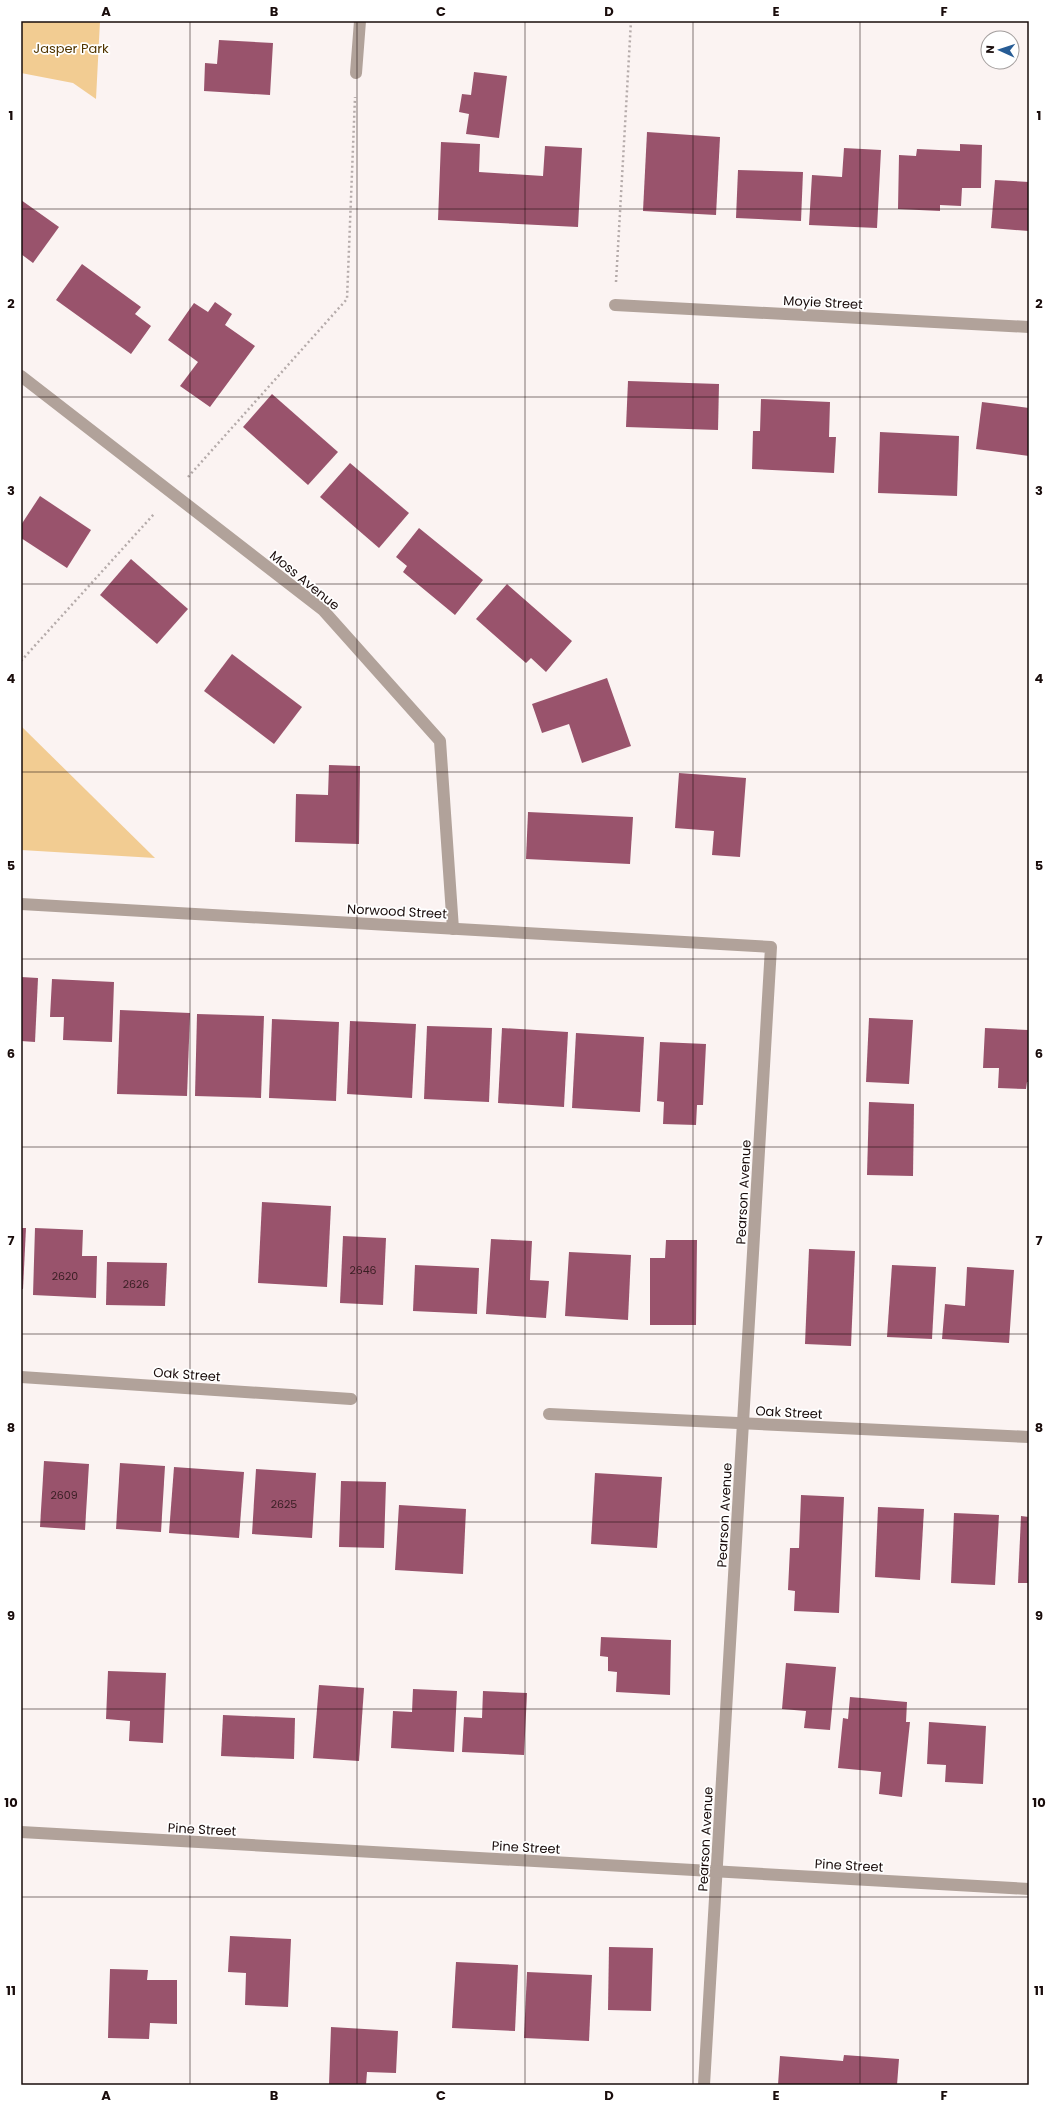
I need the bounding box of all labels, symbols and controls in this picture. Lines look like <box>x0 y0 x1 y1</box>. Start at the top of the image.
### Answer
text: A <box>101 2 111 21</box>
text: B <box>270 2 279 21</box>
text: C <box>436 2 446 21</box>
text: D <box>604 2 614 21</box>
text: E <box>772 2 780 21</box>
text: F <box>940 2 948 21</box>
north arrow <box>980 30 1020 70</box>
park label: Jasper Park <box>33 39 109 58</box>
text: N <box>982 45 998 54</box>
text: 1 <box>9 106 13 125</box>
text: 1 <box>1037 106 1041 125</box>
street label: Moyie Street <box>783 291 863 314</box>
text: 2 <box>7 294 15 313</box>
text: 2 <box>1035 294 1043 313</box>
text: 3 <box>7 481 15 500</box>
text: 3 <box>1035 481 1043 500</box>
street label: Moss Avenue <box>266 546 344 615</box>
text: 4 <box>7 669 16 688</box>
text: 4 <box>1035 669 1044 688</box>
text: 5 <box>7 856 15 875</box>
text: 5 <box>1035 856 1043 875</box>
street label: Norwood Street <box>347 899 448 924</box>
text: 6 <box>7 1044 15 1063</box>
text: 6 <box>1035 1044 1043 1063</box>
street label: Pearson Avenue <box>731 1139 756 1245</box>
text: 7 <box>8 1231 15 1250</box>
text: 7 <box>1036 1231 1043 1250</box>
house number: 2646 <box>349 1262 377 1278</box>
house number: 2620 <box>52 1268 78 1284</box>
house number: 2626 <box>123 1276 149 1292</box>
street label: Oak Street <box>153 1363 221 1386</box>
street label: Oak Street <box>755 1401 823 1424</box>
text: 8 <box>7 1418 15 1437</box>
text: 8 <box>1035 1418 1043 1437</box>
street label: Pearson Avenue <box>712 1462 737 1568</box>
house number: 2609 <box>50 1487 78 1503</box>
house number: 2625 <box>271 1496 297 1512</box>
text: 9 <box>7 1606 15 1625</box>
text: 9 <box>1035 1606 1043 1625</box>
street label: Pearson Avenue <box>693 1786 718 1892</box>
text: 10 <box>4 1793 18 1812</box>
text: 10 <box>1032 1793 1046 1812</box>
street label: Pine Street <box>167 1818 237 1841</box>
street label: Pine Street <box>491 1836 561 1859</box>
street label: Pine Street <box>814 1854 884 1877</box>
text: 11 <box>6 1981 16 2000</box>
text: 11 <box>1034 1981 1044 2000</box>
text: A <box>101 2086 111 2105</box>
text: B <box>270 2086 279 2105</box>
text: C <box>436 2086 446 2105</box>
text: D <box>604 2086 614 2105</box>
text: E <box>772 2086 780 2105</box>
text: F <box>940 2086 948 2105</box>

